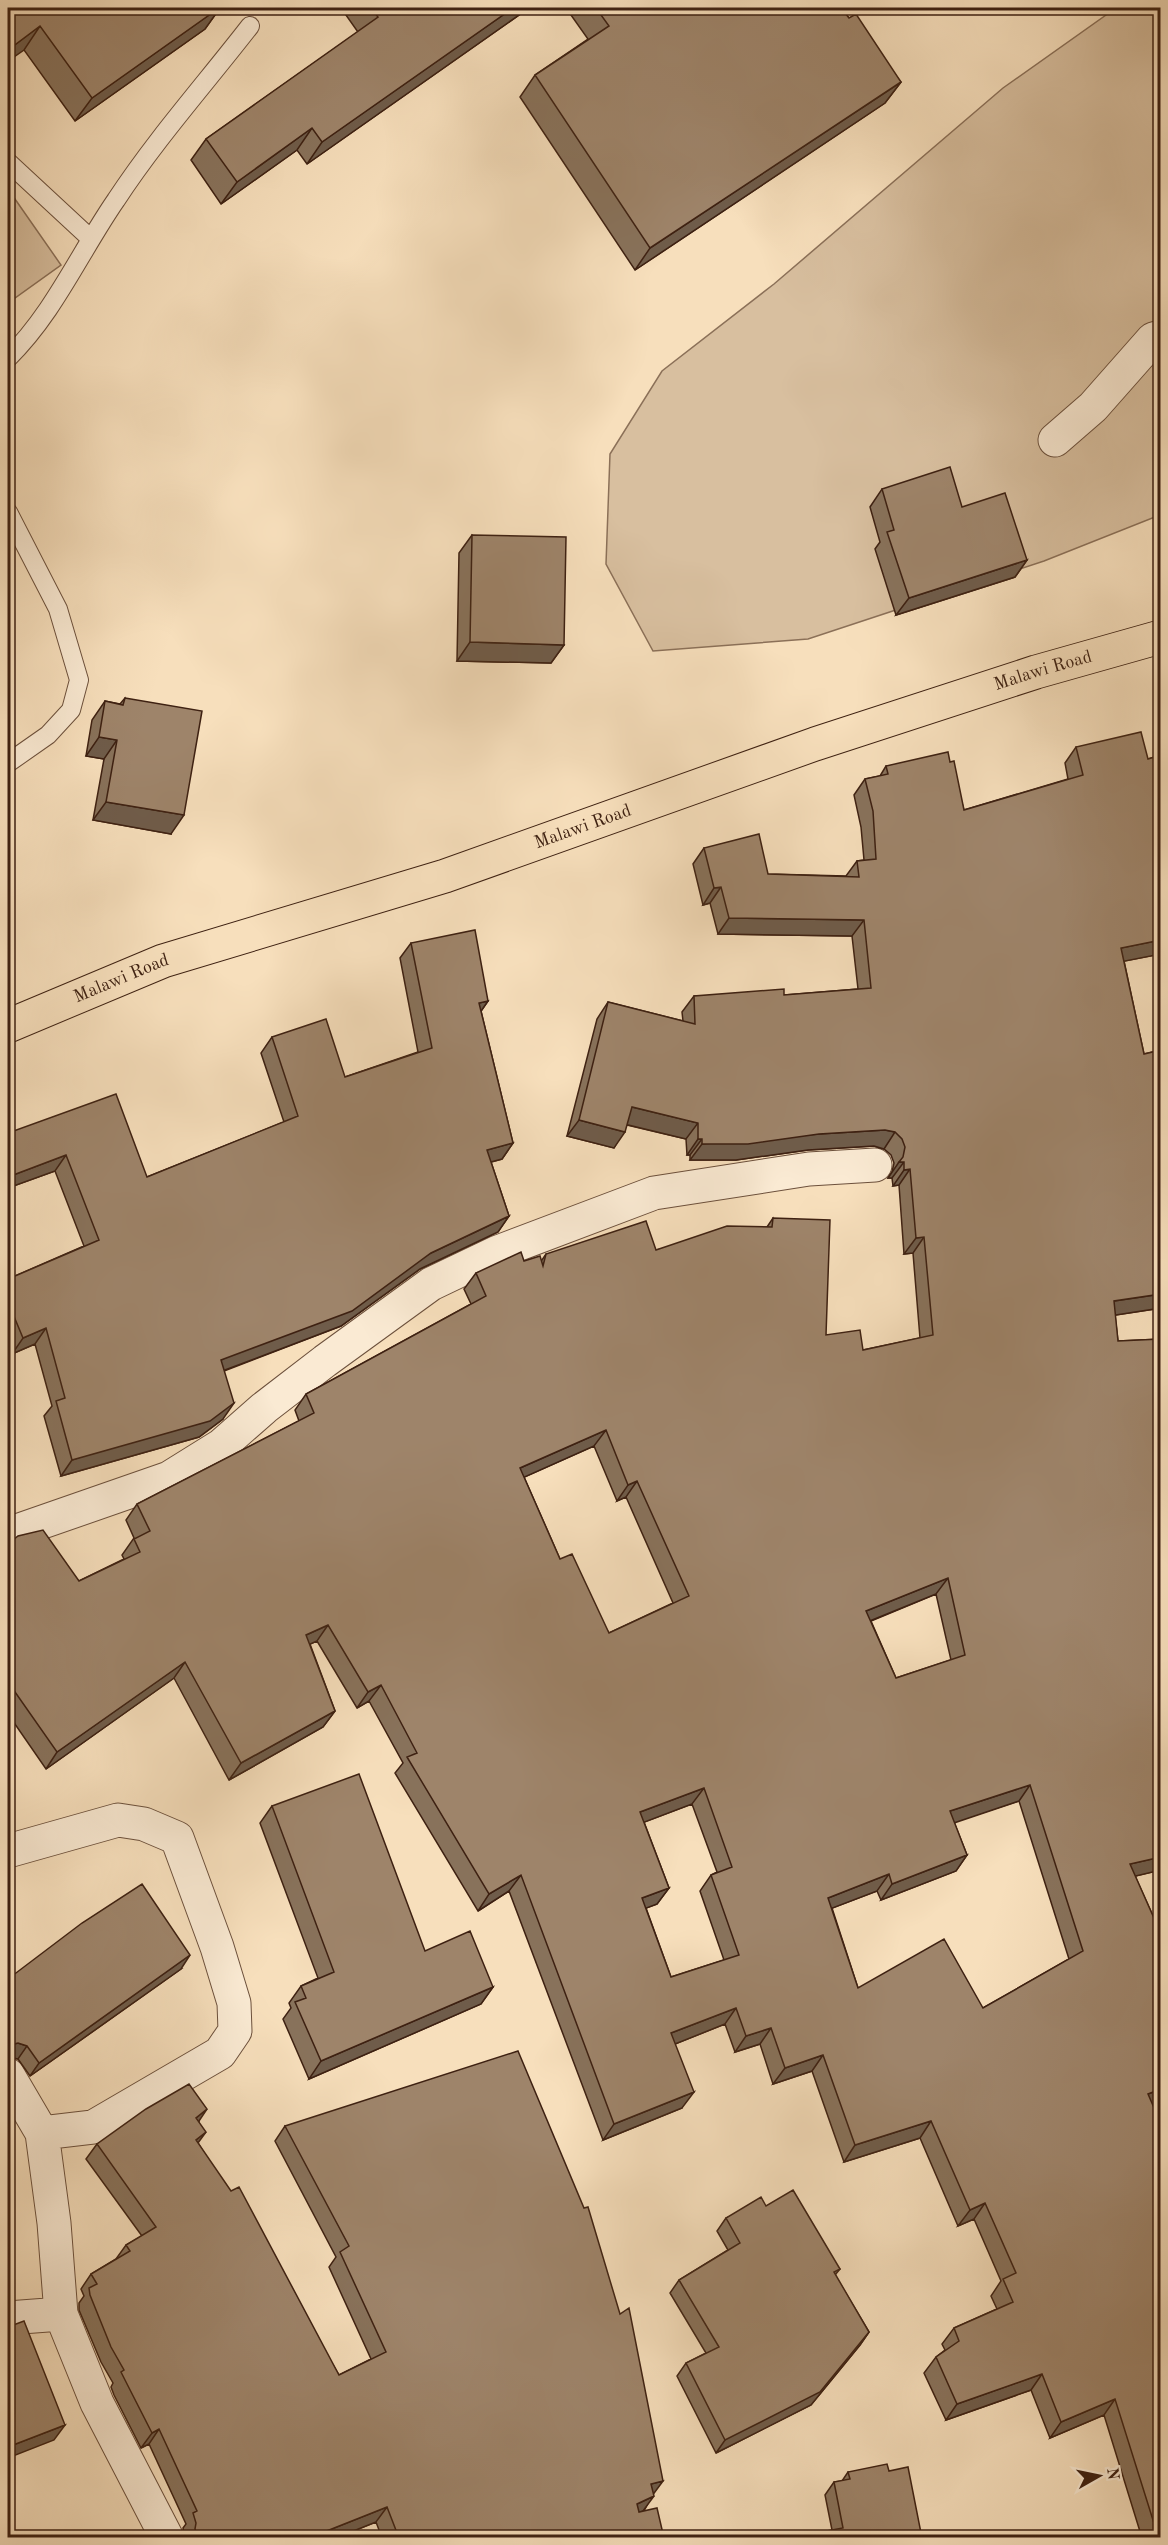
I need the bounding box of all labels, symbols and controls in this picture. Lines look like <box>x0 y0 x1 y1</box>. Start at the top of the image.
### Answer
street label: Malawi Road <box>992 648 1094 694</box>
street label: Malawi Road <box>532 801 634 852</box>
street label: Malawi Road <box>71 951 171 1006</box>
north arrow <box>1069 2446 1129 2506</box>
text: N <box>1103 2467 1121 2482</box>

